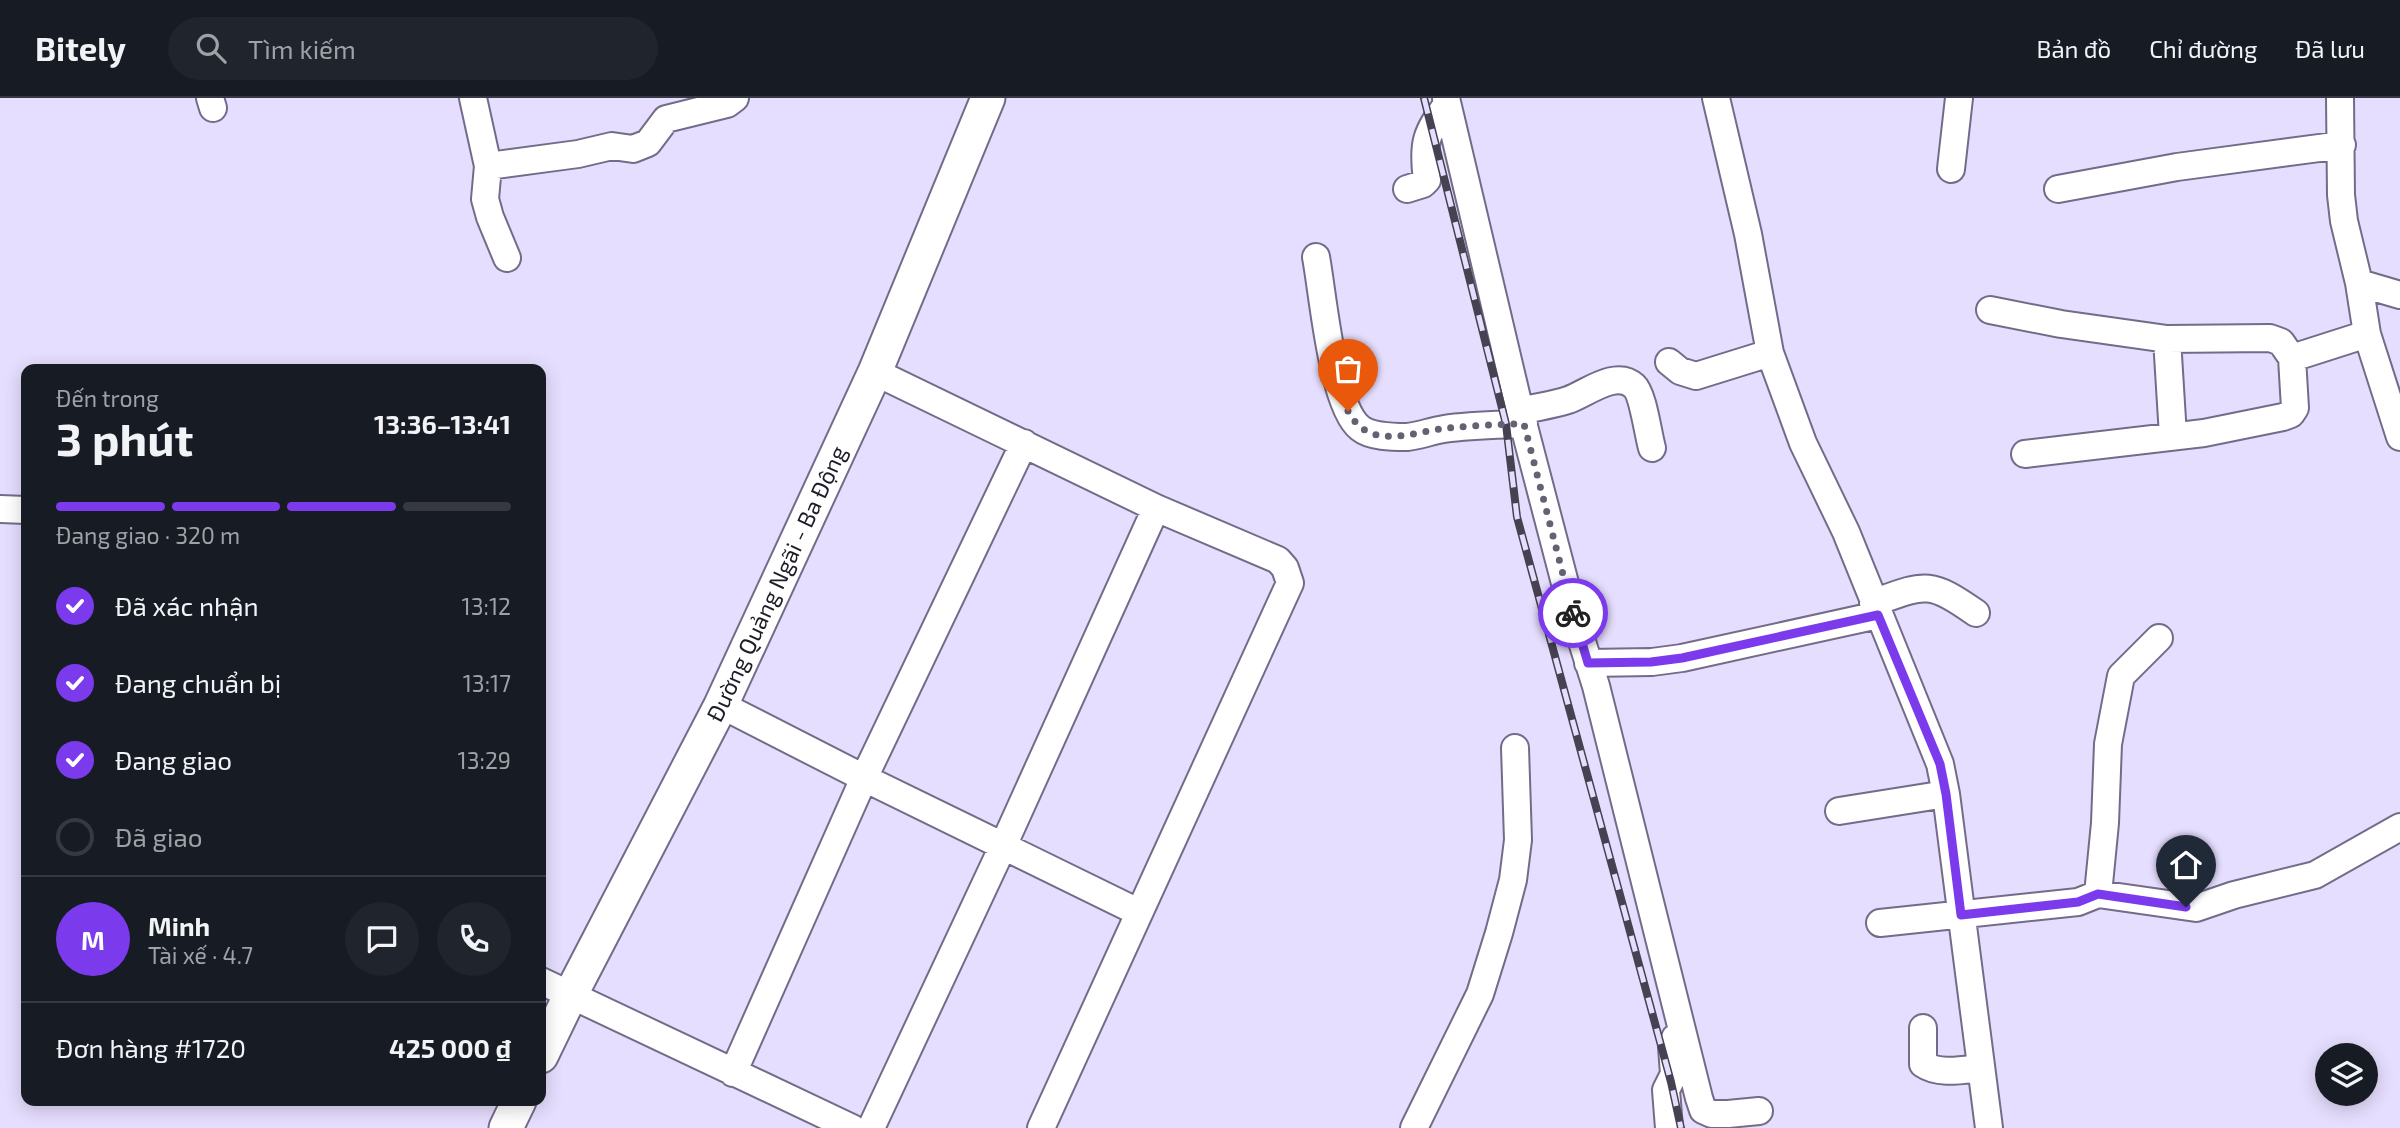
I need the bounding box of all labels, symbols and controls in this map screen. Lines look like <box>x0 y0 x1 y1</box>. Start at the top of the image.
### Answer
search box <box>168 17 658 80</box>
text: Bitely <box>35 28 126 68</box>
icon: search <box>192 29 230 67</box>
text: Tìm kiếm <box>248 33 356 64</box>
text: Bản đồ <box>2037 34 2111 63</box>
text: Chỉ đường <box>2149 34 2257 63</box>
text: Đã lưu <box>2295 34 2365 63</box>
pin <box>1318 339 1378 411</box>
icon: bag <box>1329 350 1367 388</box>
text: Đến trong <box>56 384 159 412</box>
text: 13:36–13:41 <box>374 408 511 439</box>
text: 3 phút <box>56 410 193 465</box>
street label: Đường Quảng Ngãi - Ba Động <box>700 441 852 726</box>
text: Đang giao · 320 m <box>56 521 240 549</box>
courier <box>1538 578 1608 648</box>
icon: check <box>56 587 94 625</box>
text: Đã xác nhận <box>115 590 259 621</box>
text: 13:12 <box>462 592 511 620</box>
icon: bike <box>1554 594 1592 632</box>
icon: check <box>56 664 94 702</box>
text: Đang chuẩn bị <box>115 667 281 698</box>
text: 13:17 <box>463 669 511 697</box>
icon: check <box>56 741 94 779</box>
text: Đang giao <box>115 744 232 775</box>
text: 13:29 <box>458 746 511 774</box>
text: Đã giao <box>115 821 202 852</box>
pin <box>2156 835 2216 907</box>
icon: home <box>2167 846 2205 884</box>
button: chat <box>345 902 419 976</box>
button: phone <box>437 902 511 976</box>
text: Minh <box>148 910 210 941</box>
text: M <box>81 924 105 955</box>
text: Tài xế · 4.7 <box>148 941 253 969</box>
text: Đơn hàng #1720 <box>56 1032 246 1063</box>
text: 425 000 ₫ <box>389 1032 511 1063</box>
map controls <box>2315 1043 2378 1106</box>
button: layers <box>2315 1043 2378 1106</box>

